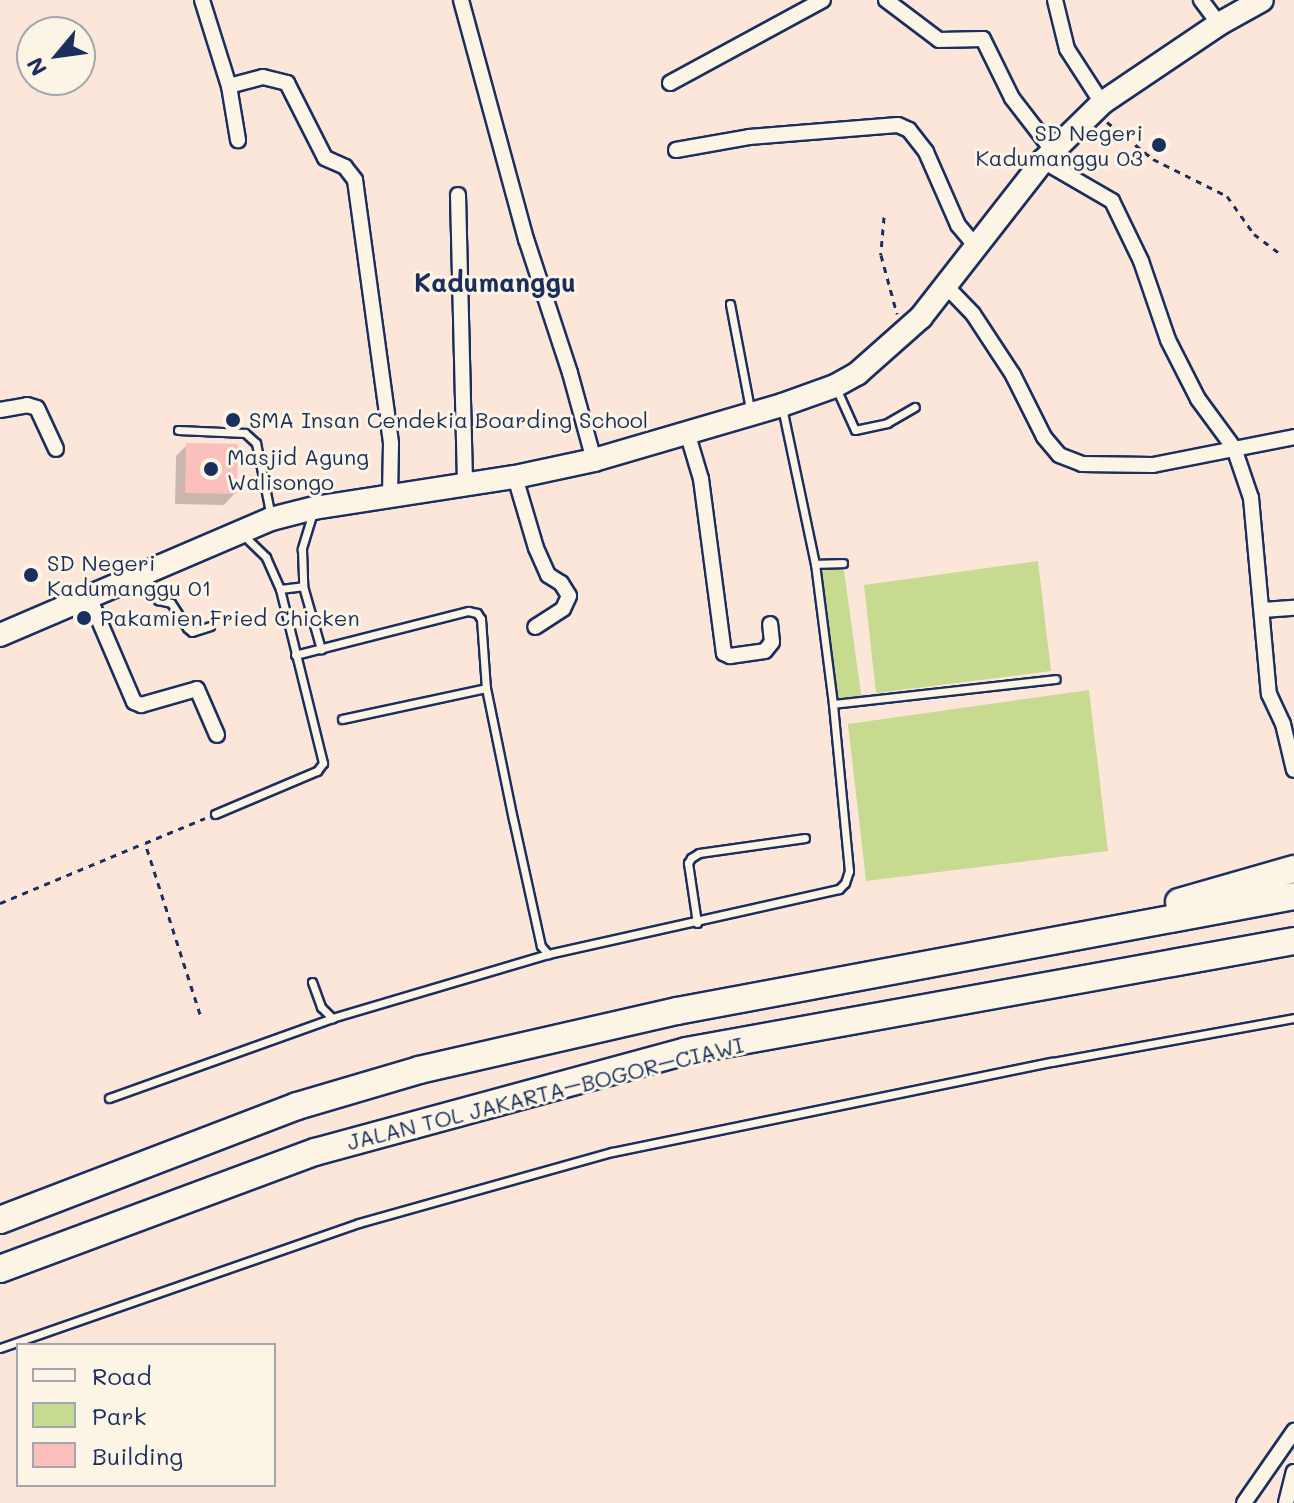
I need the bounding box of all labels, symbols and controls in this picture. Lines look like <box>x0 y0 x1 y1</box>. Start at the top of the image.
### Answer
north arrow <box>16 16 96 96</box>
text: N <box>20 53 53 81</box>
place label: SD Negeri Kadumanggu 03 <box>975 119 1143 170</box>
marker: SD Negeri Kadumanggu 03 <box>1150 136 1168 154</box>
district label: Kadumanggu <box>414 267 576 299</box>
place label: SMA Insan Cendekia Boarding School <box>249 407 648 433</box>
marker: SMA Insan Cendekia Boarding School <box>224 411 242 429</box>
place label: Masjid Agung Walisongo <box>227 443 369 494</box>
marker: Masjid Agung Walisongo <box>202 460 220 478</box>
place label: SD Negeri Kadumanggu 01 <box>47 549 211 600</box>
marker: SD Negeri Kadumanggu 01 <box>22 566 40 584</box>
place label: Pakamien Fried Chicken <box>100 605 360 631</box>
marker: Pakamien Fried Chicken <box>75 609 93 627</box>
street label: JALAN TOL JAKARTA–BOGOR–CIAWI <box>344 1031 746 1155</box>
legend <box>16 1343 276 1487</box>
text: Road <box>92 1360 152 1391</box>
text: Park <box>92 1400 146 1431</box>
text: Building <box>92 1440 183 1471</box>

